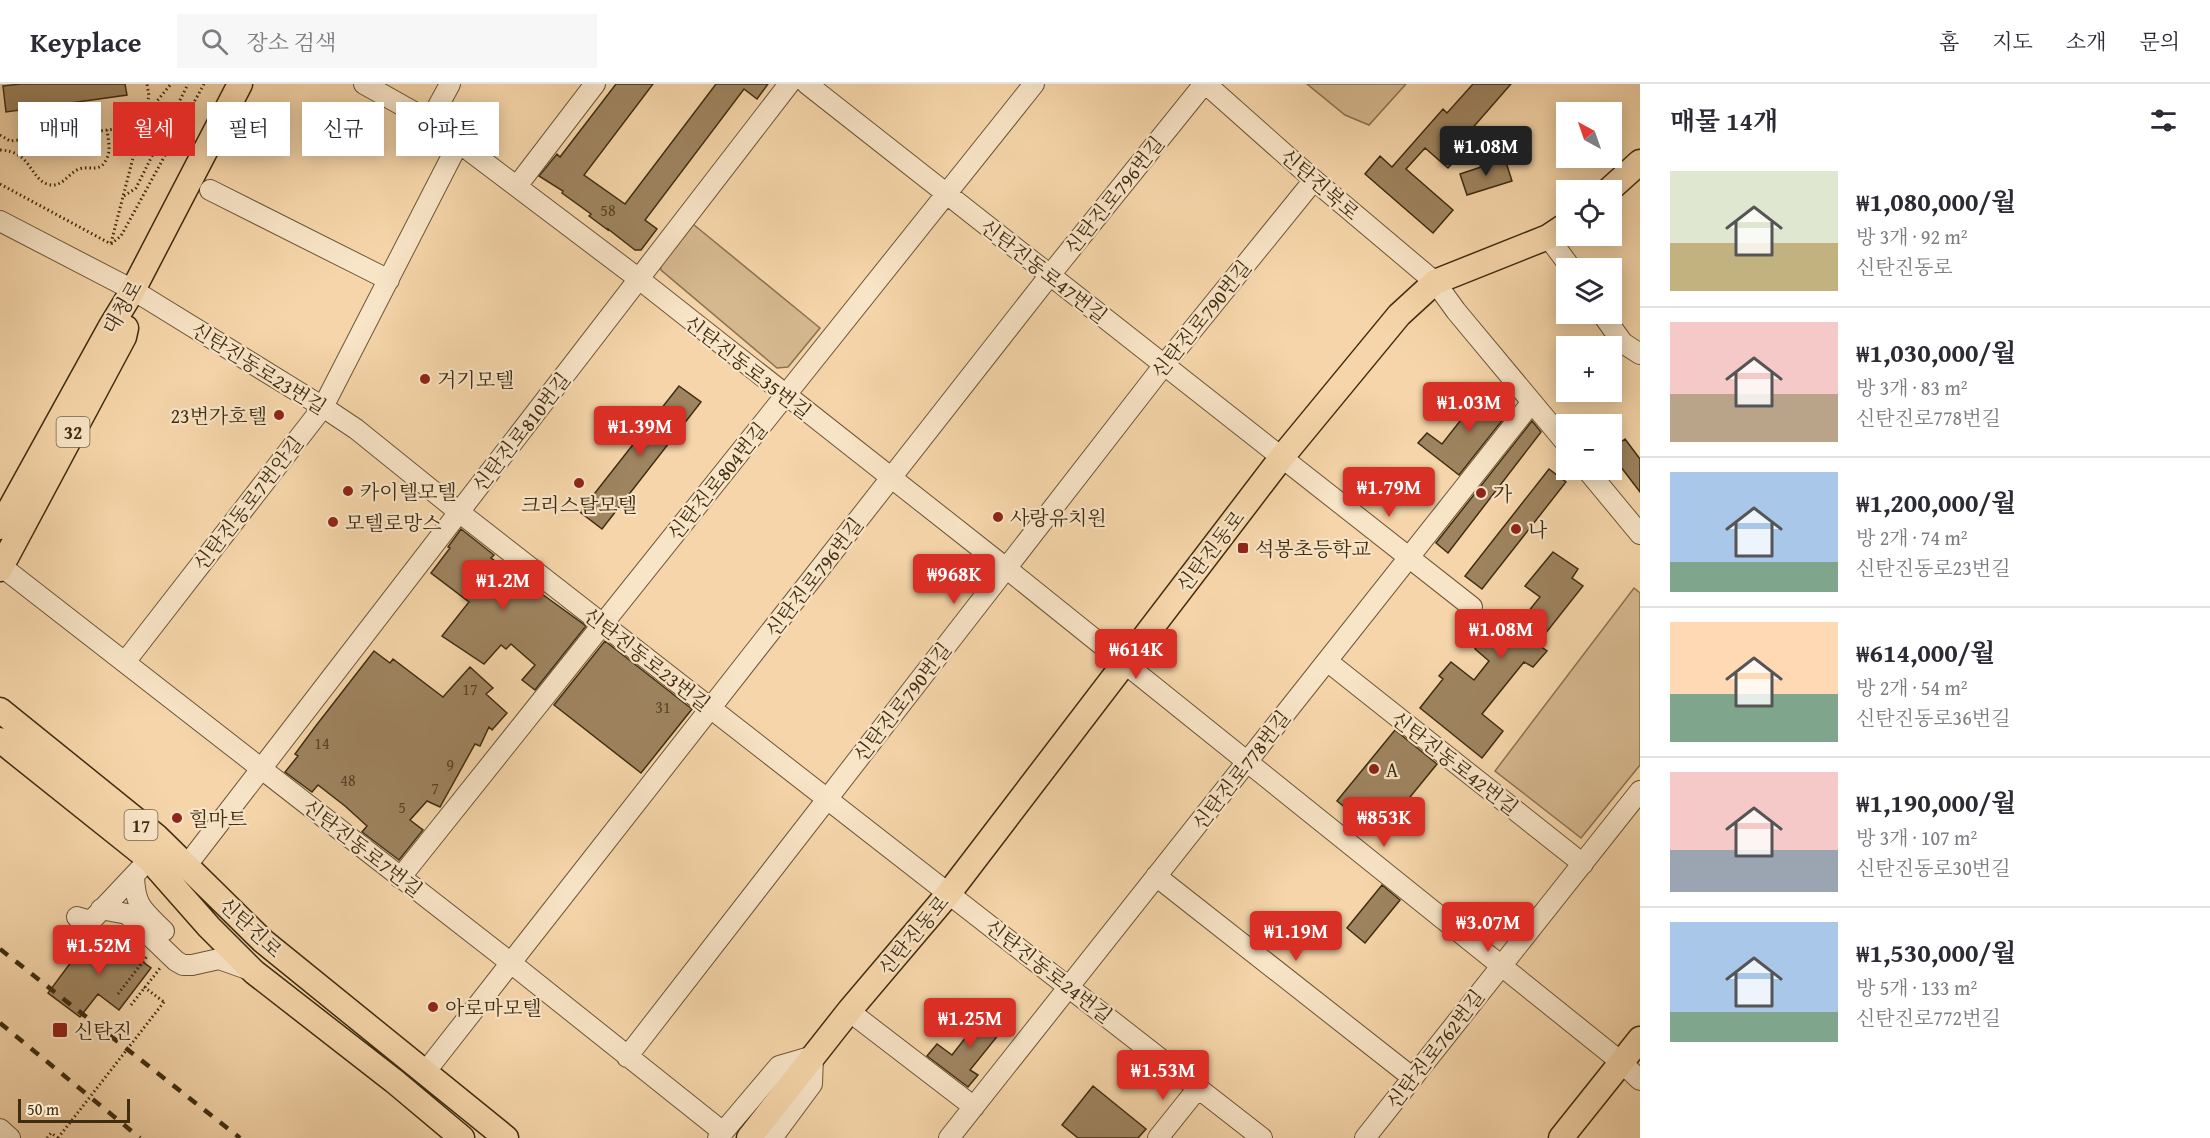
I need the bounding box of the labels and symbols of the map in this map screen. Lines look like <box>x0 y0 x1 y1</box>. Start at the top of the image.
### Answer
north arrow <box>1556 102 1622 168</box>
pin: ₩1.08M <box>1437 126 1535 177</box>
street label: 신탄진로796번길 <box>1057 130 1171 260</box>
street label: 신탄진북로 <box>1274 141 1366 227</box>
house number: 58 <box>600 198 616 222</box>
street label: 신탄진동로47번길 <box>974 212 1114 330</box>
street label: 신탄진로790번길 <box>1144 254 1258 384</box>
street label: 대청로 <box>95 275 149 339</box>
street label: 신탄진동로35번길 <box>678 308 818 426</box>
street label: 신탄진동로23번길 <box>186 315 332 421</box>
place label: 거기모텔 <box>437 365 514 394</box>
street label: 신탄진로810번길 <box>465 366 577 498</box>
marker: 거기모텔 <box>418 372 432 386</box>
pin: ₩1.03M <box>1420 382 1518 433</box>
place label: 23번가호텔 <box>170 401 267 430</box>
pin: ₩1.39M <box>591 406 689 457</box>
marker: 23번가호텔 <box>272 408 286 422</box>
street label: 신탄진로804번길 <box>660 416 774 546</box>
road number: 32 <box>56 417 90 447</box>
street label: 신탄진동로7번안길 <box>186 429 310 577</box>
pin: ₩1.79M <box>1340 467 1438 518</box>
marker: 크리스탈모텔 <box>572 476 586 490</box>
place label: 카이텔모텔 <box>360 477 457 506</box>
place label: 가 <box>1493 479 1513 508</box>
marker: 카이텔모텔 <box>341 484 355 498</box>
marker: 가 <box>1474 486 1488 500</box>
place label: 크리스탈모텔 <box>521 490 637 519</box>
place label: 사랑유치원 <box>1010 503 1107 532</box>
street label: 신탄진동로 <box>1169 504 1251 598</box>
place label: 모텔로망스 <box>345 508 442 537</box>
marker: 사랑유치원 <box>991 510 1005 524</box>
street label: 신탄진로796번길 <box>758 511 870 643</box>
marker: 모텔로망스 <box>326 515 340 529</box>
place label: 나 <box>1528 515 1548 544</box>
marker: 나 <box>1509 522 1523 536</box>
place label: 석봉초등학교 <box>1255 534 1372 563</box>
marker: 석봉초등학교 <box>1236 541 1250 555</box>
pin: ₩968K <box>912 554 996 605</box>
pin: ₩1.2M <box>461 560 545 611</box>
street label: 신탄진동로23번길 <box>577 600 717 718</box>
pin: ₩1.08M <box>1452 609 1550 660</box>
pin: ₩614K <box>1094 629 1178 680</box>
street label: 신탄진로790번길 <box>846 636 958 768</box>
house number: 17 <box>462 677 478 701</box>
house number: 31 <box>655 695 671 719</box>
street label: 신탄진로778번길 <box>1185 704 1297 836</box>
street label: 신탄진동로42번길 <box>1385 704 1525 822</box>
house number: 14 <box>314 731 330 755</box>
house number: 9 <box>446 753 454 777</box>
place label: A <box>1386 755 1398 784</box>
marker: A <box>1367 762 1381 776</box>
house number: 48 <box>340 768 356 792</box>
house number: 7 <box>431 776 439 800</box>
street label: 신탄진동로7번길 <box>297 792 429 904</box>
house number: 5 <box>398 795 406 819</box>
pin: ₩853K <box>1342 797 1426 848</box>
place label: 힐마트 <box>189 804 247 833</box>
road number: 17 <box>124 810 158 840</box>
marker: 힐마트 <box>170 811 184 825</box>
street label: 신탄진동로 <box>871 889 955 981</box>
street label: 신탄진로 <box>213 890 289 964</box>
pin: ₩3.07M <box>1439 902 1537 953</box>
pin: ₩1.19M <box>1247 911 1345 962</box>
street label: 신탄진동로24번길 <box>979 912 1119 1030</box>
pin: ₩1.52M <box>50 925 148 976</box>
street label: 신탄진로762번길 <box>1379 983 1491 1115</box>
place label: 아로마모텔 <box>445 993 542 1022</box>
pin: ₩1.25M <box>921 998 1019 1049</box>
marker: 아로마모텔 <box>426 1000 440 1014</box>
place label: 신탄진 <box>74 1016 132 1045</box>
marker: 신탄진 <box>51 1021 69 1039</box>
pin: ₩1.53M <box>1114 1050 1212 1101</box>
scale bar <box>18 1096 130 1124</box>

